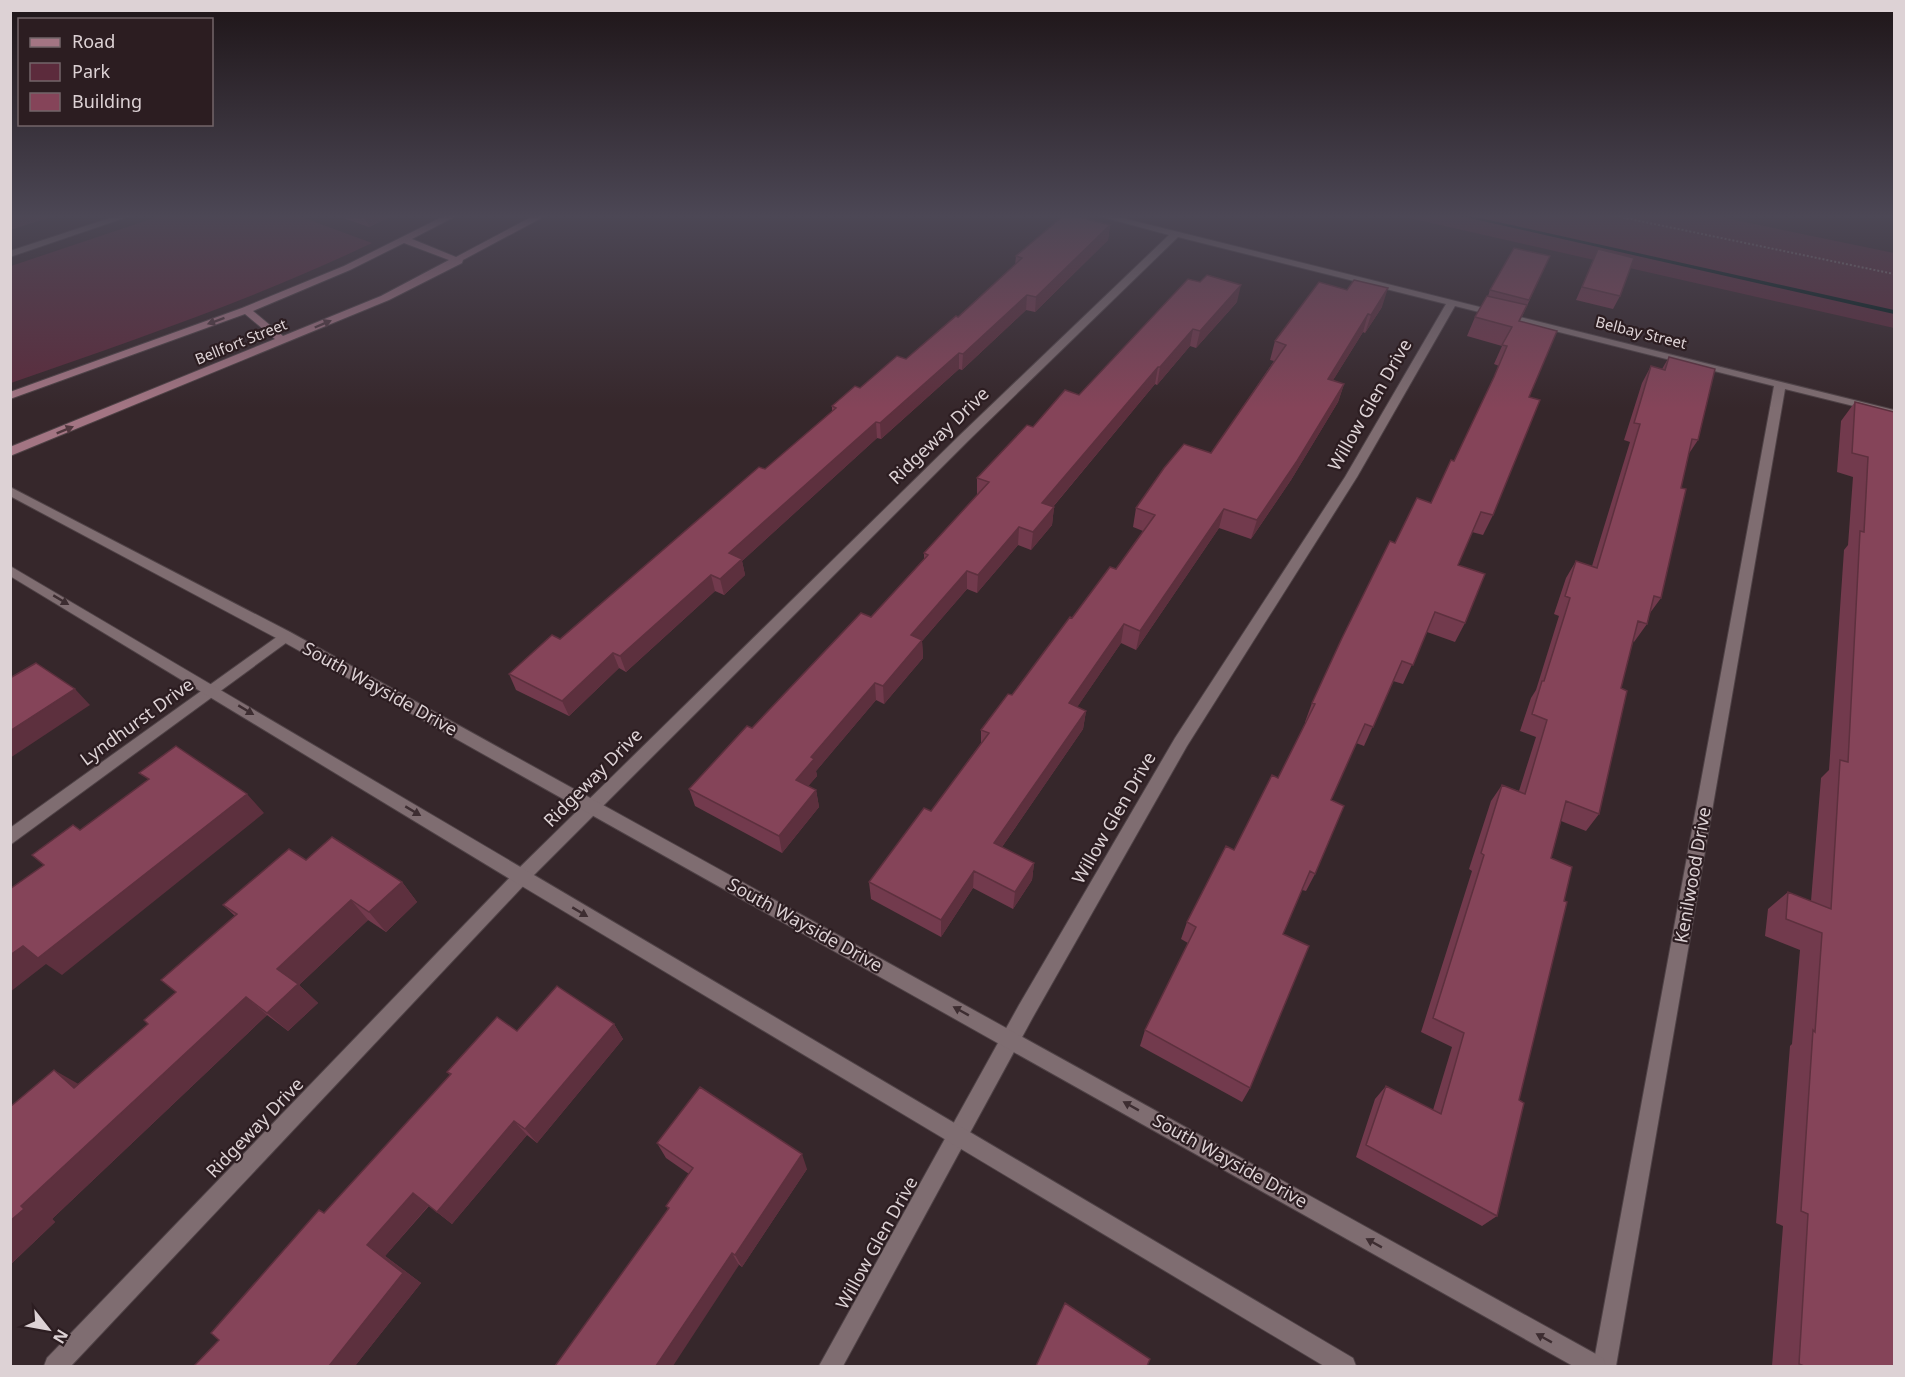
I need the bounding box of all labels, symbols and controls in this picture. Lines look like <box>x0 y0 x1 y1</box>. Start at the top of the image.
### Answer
legend <box>18 18 213 126</box>
text: Road <box>72 29 115 53</box>
text: Park <box>72 59 110 83</box>
text: Building <box>72 89 142 113</box>
street label: Belbay Street <box>1594 311 1689 353</box>
street label: Bellfort Street <box>192 313 290 369</box>
one-way arrow <box>207 317 225 327</box>
one-way arrow <box>314 319 332 329</box>
street label: Willow Glen Drive <box>1322 334 1417 475</box>
street label: Ridgeway Drive <box>883 381 994 489</box>
one-way arrow <box>56 425 74 435</box>
one-way arrow <box>53 594 69 605</box>
street label: South Wayside Drive <box>299 636 462 741</box>
street label: Lyndhurst Drive <box>75 672 198 771</box>
one-way arrow <box>238 705 254 716</box>
street label: Ridgeway Drive <box>538 723 647 832</box>
street label: Willow Glen Drive <box>1066 747 1161 888</box>
street label: Kenilwood Drive <box>1668 805 1716 945</box>
one-way arrow <box>405 806 421 817</box>
street label: South Wayside Drive <box>724 872 887 977</box>
one-way arrow <box>572 906 588 917</box>
one-way arrow <box>952 1006 969 1016</box>
street label: Ridgeway Drive <box>200 1072 308 1183</box>
one-way arrow <box>1122 1101 1139 1111</box>
street label: South Wayside Drive <box>1149 1108 1312 1213</box>
street label: Willow Glen Drive <box>830 1172 923 1313</box>
one-way arrow <box>1366 1237 1382 1248</box>
north arrow <box>18 1299 78 1359</box>
text: N <box>48 1325 74 1348</box>
one-way arrow <box>1536 1333 1553 1343</box>

